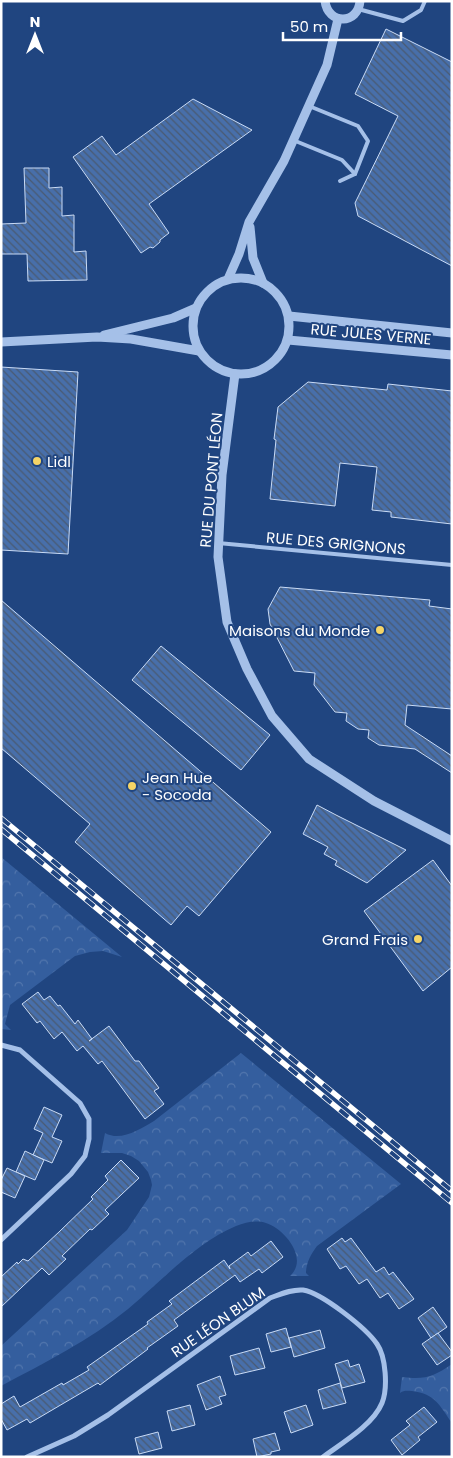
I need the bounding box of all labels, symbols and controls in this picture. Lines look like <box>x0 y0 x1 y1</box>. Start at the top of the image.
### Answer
north arrow <box>10 10 60 60</box>
scale bar <box>283 10 400 42</box>
text: N <box>30 12 40 32</box>
text: 50 m <box>290 16 328 37</box>
street label: RUE JULES VERNE <box>310 318 432 350</box>
street label: RUE DU PONT LÉON <box>195 412 227 548</box>
place label: Lidl <box>47 451 71 472</box>
marker: Lidl <box>31 455 43 467</box>
street label: RUE DES GRIGNONS <box>265 526 407 560</box>
place label: Maisons du Monde <box>229 620 370 641</box>
marker: Maisons du Monde <box>374 624 386 636</box>
place label: Jean Hue - Socoda <box>142 767 212 805</box>
marker: Jean Hue - Socoda <box>126 780 138 792</box>
place label: Grand Frais <box>322 929 408 950</box>
marker: Grand Frais <box>412 933 424 945</box>
street label: RUE LÉON BLUM <box>167 1282 269 1362</box>

